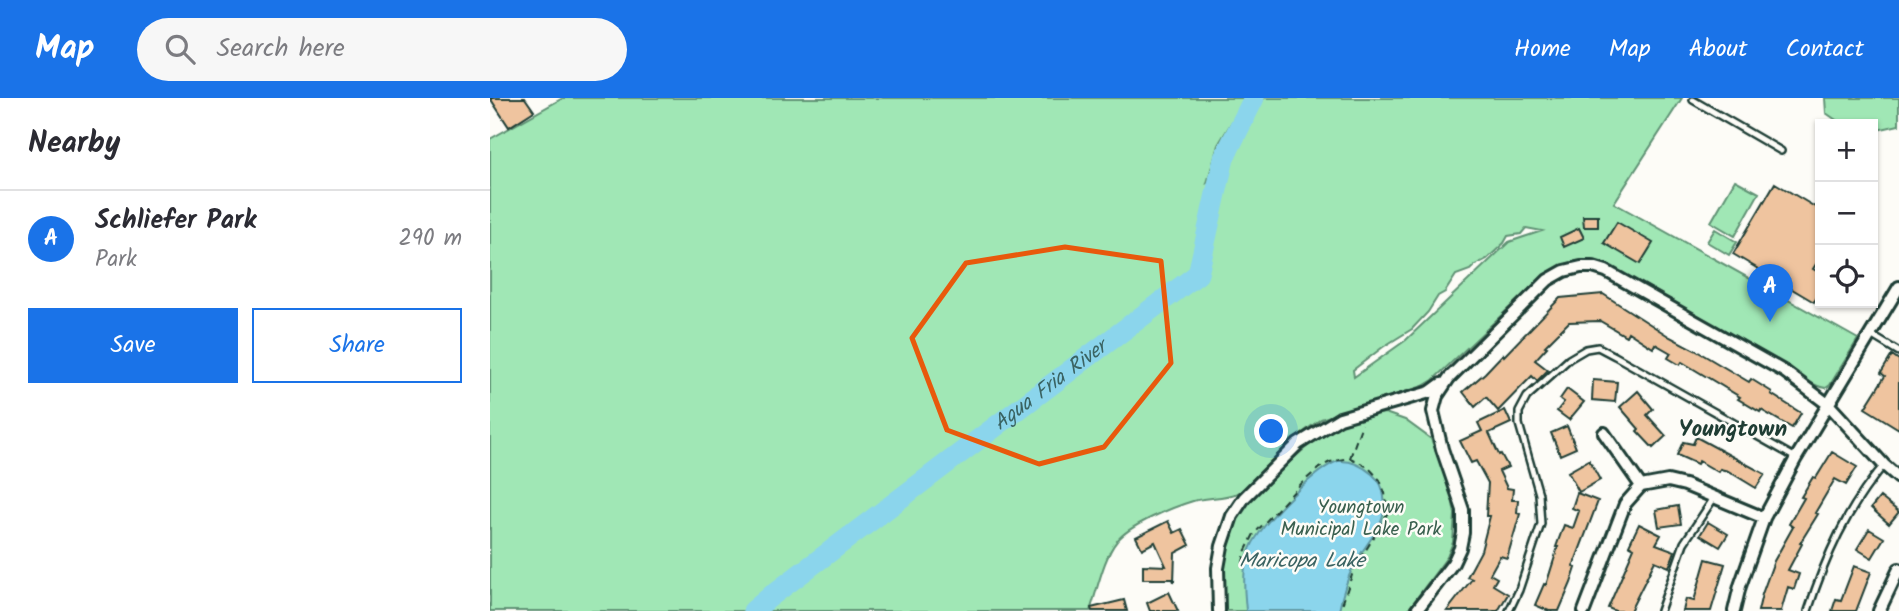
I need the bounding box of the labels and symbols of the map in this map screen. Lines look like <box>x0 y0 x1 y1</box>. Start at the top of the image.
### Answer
pin: A <box>1747 264 1793 322</box>
water label: Agua Fria River <box>986 329 1117 439</box>
district label: Youngtown <box>1679 412 1787 448</box>
your location <box>1254 414 1288 448</box>
park label: Youngtown Municipal Lake Park <box>1281 493 1441 545</box>
water label: Maricopa Lake <box>1239 545 1368 578</box>

